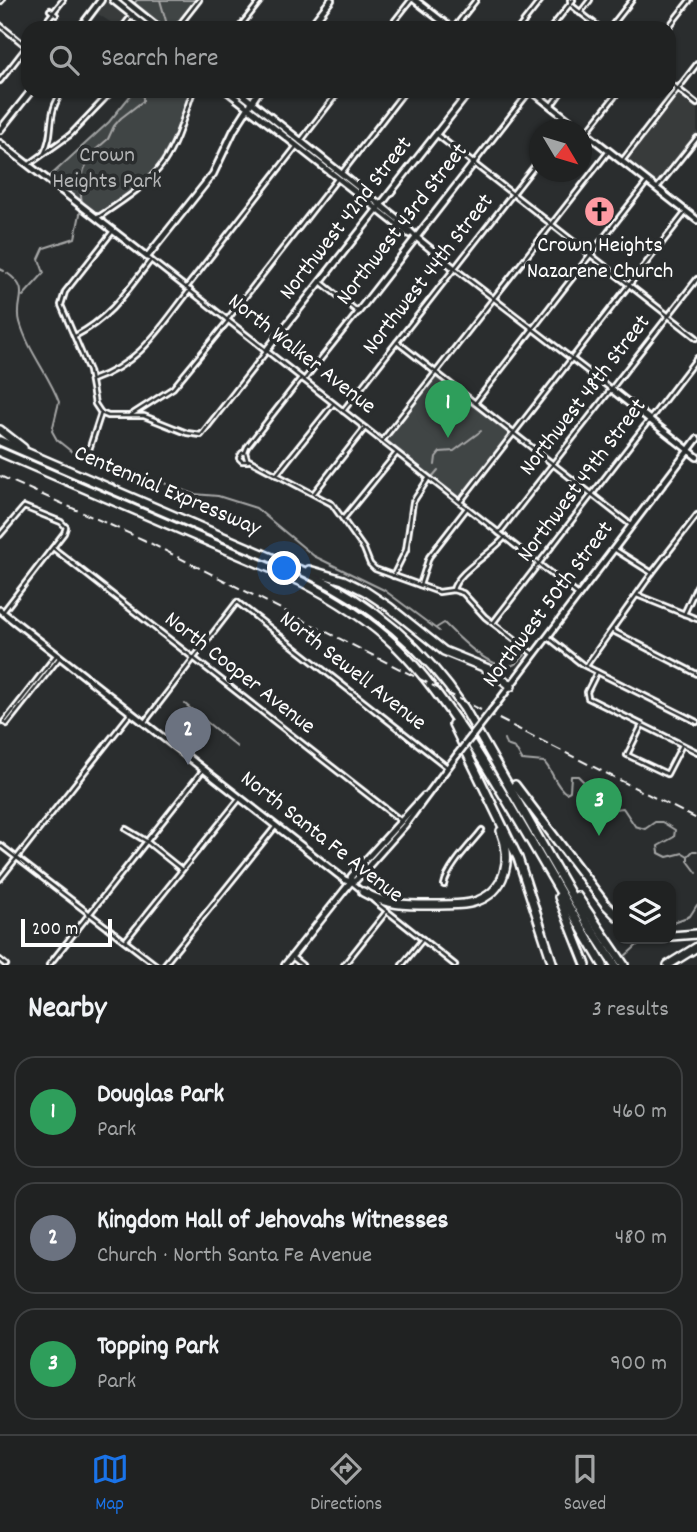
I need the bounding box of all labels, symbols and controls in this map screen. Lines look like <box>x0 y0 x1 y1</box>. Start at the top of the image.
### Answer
search box <box>21 21 676 98</box>
icon: search <box>45 41 83 79</box>
text: Search here <box>101 41 219 78</box>
north arrow <box>529 119 592 182</box>
street label: Northwest 42nd Street <box>273 130 421 308</box>
street label: Northwest 43rd Street <box>329 137 477 313</box>
park label: Crown Heights Park <box>52 140 162 199</box>
street label: Northwest 44th Street <box>355 187 503 363</box>
church icon: Crown Heights Nazarene Church <box>583 195 617 229</box>
place label: Crown Heights Nazarene Church <box>527 230 673 289</box>
street label: North Walker Avenue <box>220 287 382 423</box>
street label: Northwest 48th Street <box>513 308 659 484</box>
pin: 1 <box>425 380 471 438</box>
street label: Northwest 49th Street <box>510 392 656 570</box>
street label: Centennial Expressway <box>68 438 266 547</box>
street label: Northwest 50th Street <box>475 515 623 695</box>
your location <box>267 551 301 585</box>
street label: North Cooper Avenue <box>156 604 322 744</box>
street label: North Sewell Avenue <box>271 604 433 740</box>
pin: 2 <box>165 707 211 765</box>
street label: North Santa Fe Avenue <box>232 764 410 912</box>
pin: 3 <box>576 778 622 836</box>
map controls <box>613 881 676 944</box>
button: layers <box>613 881 676 944</box>
scale bar <box>21 916 112 948</box>
text: 200 m <box>32 917 78 944</box>
text: Nearby <box>28 989 106 1032</box>
text: 3 results <box>592 994 669 1027</box>
text: Douglas Park <box>97 1077 224 1114</box>
text: 1 <box>50 1096 56 1129</box>
text: 460 m <box>613 1096 667 1129</box>
text: Park <box>97 1114 136 1147</box>
text: Kingdom Hall of Jehovahs Witnesses <box>97 1203 449 1240</box>
text: 2 <box>48 1222 58 1255</box>
text: 480 m <box>615 1222 667 1255</box>
text: Church · North Santa Fe Avenue <box>97 1240 372 1273</box>
text: Topping Park <box>97 1329 219 1366</box>
text: 3 <box>48 1348 58 1381</box>
text: 900 m <box>610 1348 667 1381</box>
text: Park <box>97 1366 136 1399</box>
tab: Map <box>91 1450 129 1519</box>
tab: Directions <box>310 1450 382 1519</box>
tab: Saved <box>564 1450 606 1519</box>

